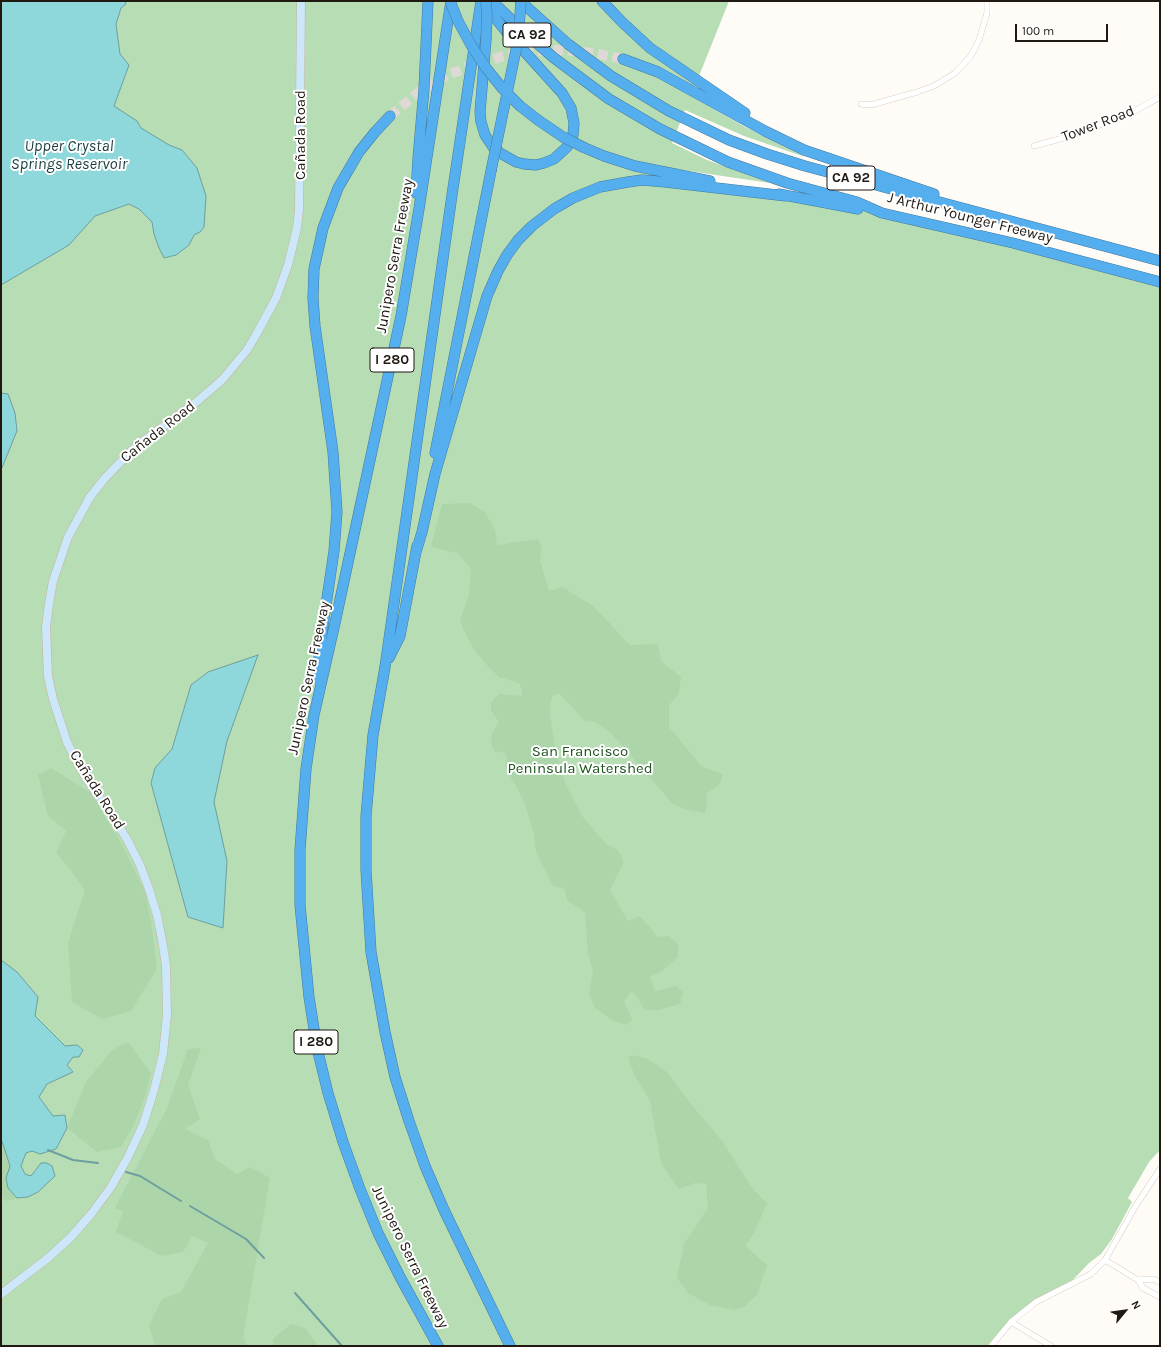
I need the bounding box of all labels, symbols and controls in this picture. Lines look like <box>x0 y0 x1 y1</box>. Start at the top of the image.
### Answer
scale bar <box>1017 16 1110 42</box>
road number: CA 92 <box>503 23 551 47</box>
text: 100 m <box>1022 24 1054 38</box>
street label: Cañada Road <box>292 90 310 180</box>
street label: Tower Road <box>1059 102 1137 146</box>
water label: Upper Crystal Springs Reservoir <box>11 136 127 174</box>
road number: CA 92 <box>827 166 875 190</box>
street label: Junipero Serra Freeway <box>373 177 417 335</box>
street label: J Arthur Younger Freeway <box>885 189 1055 247</box>
road number: I 280 <box>370 348 414 372</box>
street label: Cañada Road <box>117 397 199 467</box>
street label: Junipero Serra Freeway <box>284 600 334 756</box>
park label: San Francisco Peninsula Watershed <box>507 743 653 778</box>
street label: Cañada Road <box>66 747 128 833</box>
road number: I 280 <box>294 1030 338 1054</box>
street label: Junipero Serra Freeway <box>368 1183 452 1331</box>
north arrow <box>1105 1291 1145 1331</box>
text: N <box>1128 1298 1144 1312</box>

